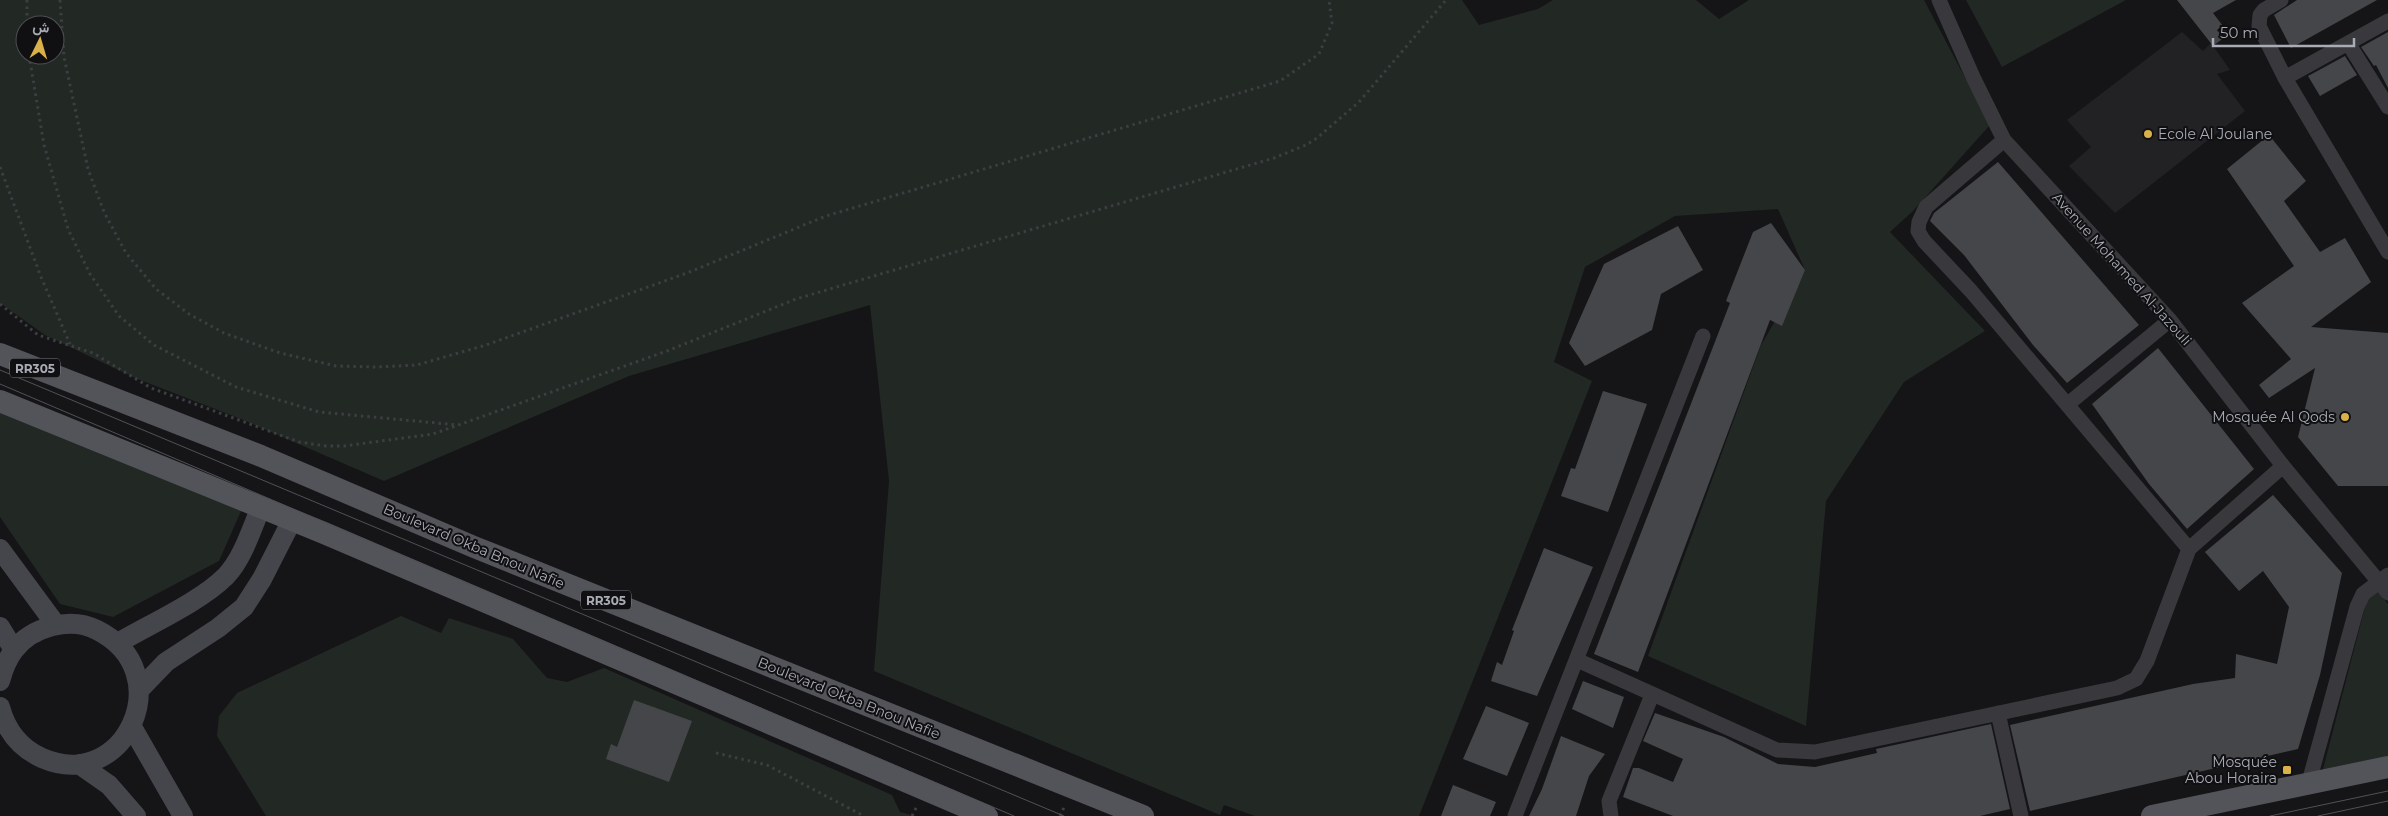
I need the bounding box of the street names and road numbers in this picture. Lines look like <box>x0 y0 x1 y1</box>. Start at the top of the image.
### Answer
street label: Avenue Mohamed Al-Jazouli <box>2048 189 2196 349</box>
road number: RR305 <box>10 358 60 378</box>
street label: Boulevard Okba Bnou Nafie <box>381 500 567 592</box>
road number: RR305 <box>581 590 631 610</box>
street label: Boulevard Okba Bnou Nafie <box>755 653 943 743</box>

